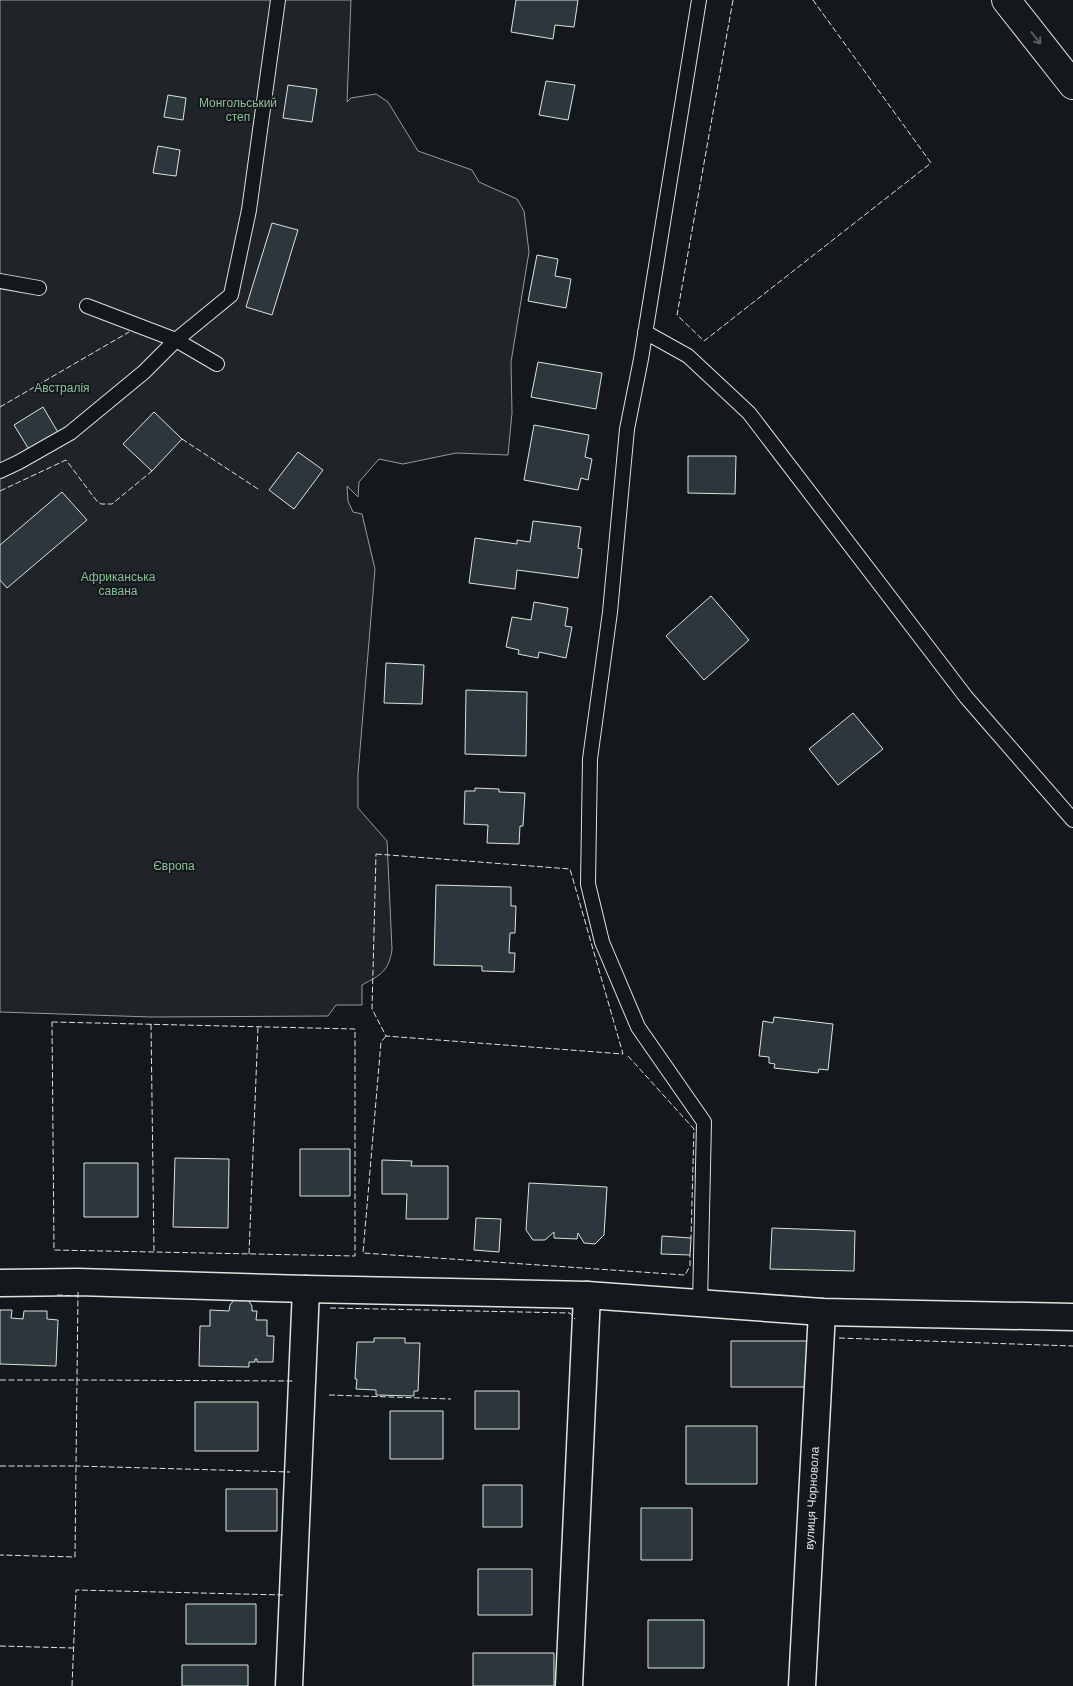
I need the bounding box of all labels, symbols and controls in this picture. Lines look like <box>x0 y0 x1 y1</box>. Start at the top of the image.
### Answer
one-way arrow <box>1031 31 1042 44</box>
park label: Монгольський степ <box>199 96 277 124</box>
park label: Австралія <box>34 381 90 395</box>
park label: Африканська савана <box>81 570 156 598</box>
park label: Європа <box>153 859 195 873</box>
street label: вулиця Чорновола <box>802 1446 822 1550</box>

